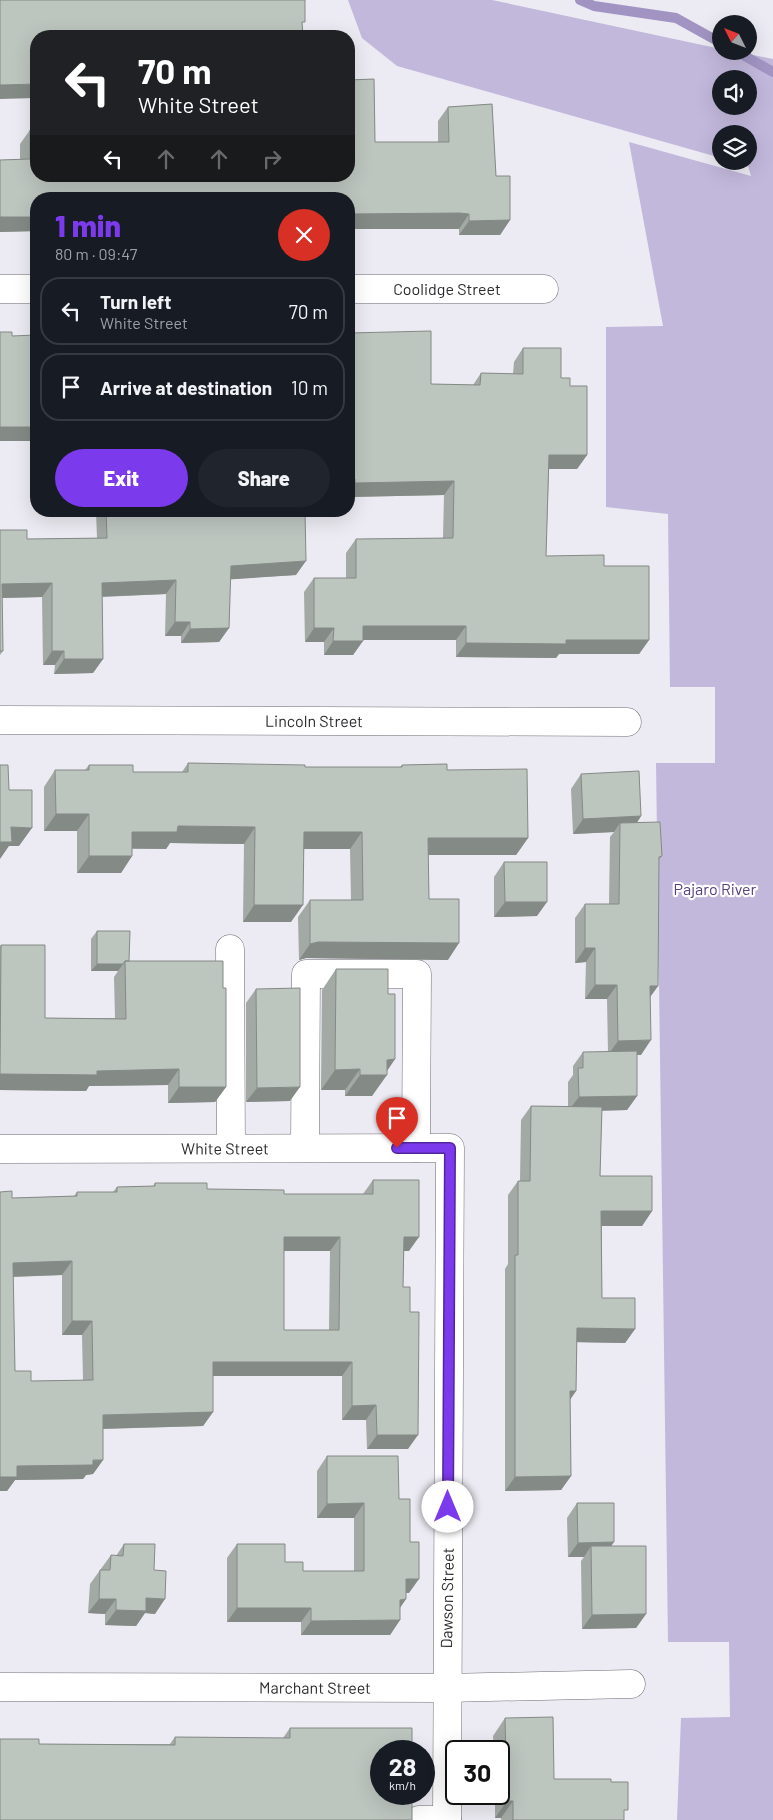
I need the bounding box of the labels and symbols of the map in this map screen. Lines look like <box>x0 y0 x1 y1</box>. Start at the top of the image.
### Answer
north arrow <box>712 15 758 60</box>
street label: Coolidge Street <box>393 279 501 298</box>
street label: Lincoln Street <box>265 711 363 730</box>
park label: Pajaro River <box>674 879 757 898</box>
pin <box>376 1097 418 1148</box>
street label: White Street <box>181 1138 269 1158</box>
position arrow <box>421 1480 473 1532</box>
street label: Dawson Street <box>436 1547 457 1649</box>
street label: Marchant Street <box>259 1678 371 1697</box>
speed limit sign: 30 <box>445 1740 510 1805</box>

